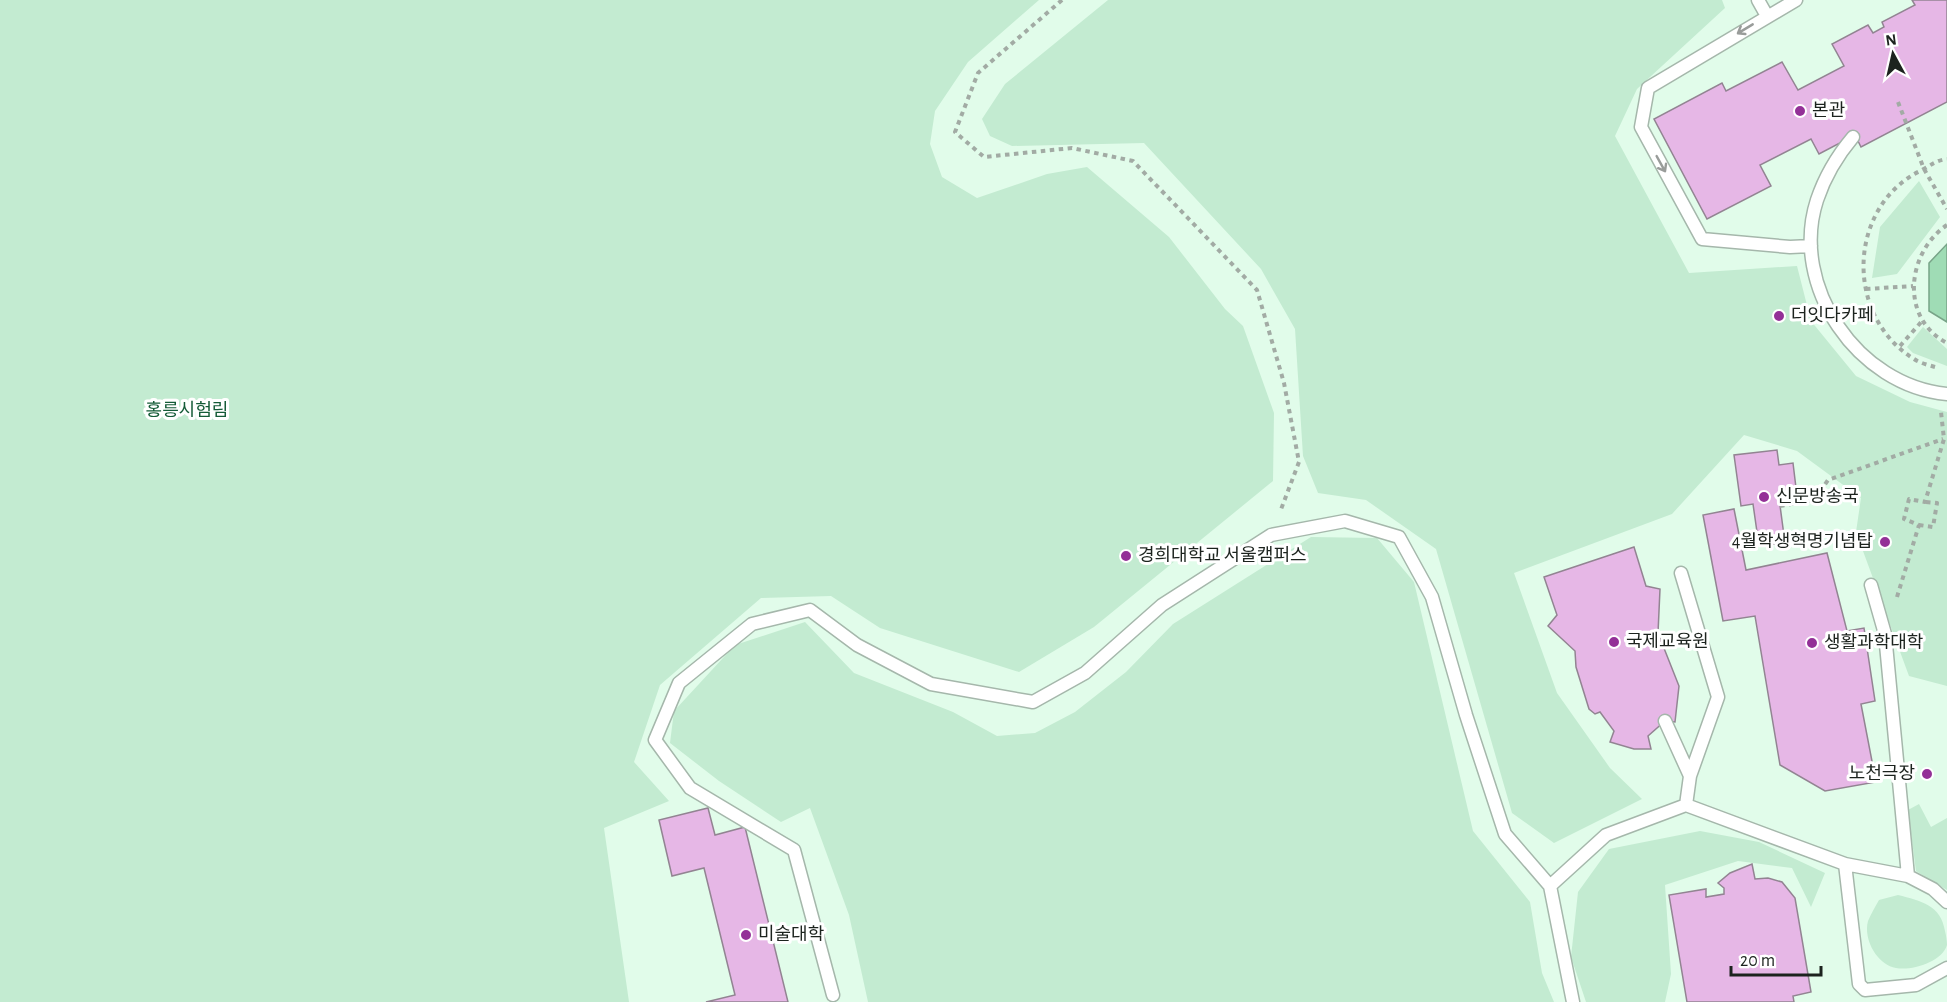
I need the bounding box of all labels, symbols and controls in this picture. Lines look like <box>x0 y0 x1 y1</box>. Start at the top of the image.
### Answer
one-way arrow <box>1737 24 1754 36</box>
north arrow <box>1863 24 1923 84</box>
text: N <box>1884 31 1898 49</box>
place label: 본관 <box>1812 101 1846 120</box>
marker: 본관 <box>1793 104 1807 118</box>
one-way arrow <box>1655 155 1667 172</box>
place label: 더잇다카페 <box>1791 305 1874 325</box>
marker: 더잇다카페 <box>1772 309 1786 323</box>
park label: 홍릉시험림 <box>146 400 228 420</box>
place label: 신문방송국 <box>1776 486 1859 506</box>
marker: 신문방송국 <box>1757 490 1771 504</box>
place label: 4월학생혁명기념탑 <box>1732 531 1873 551</box>
marker: 4월학생혁명기념탑 <box>1878 535 1892 549</box>
place label: 경희대학교 서울캠퍼스 <box>1138 545 1307 565</box>
marker: 경희대학교 서울캠퍼스 <box>1119 549 1133 563</box>
place label: 국제교육원 <box>1626 631 1709 651</box>
place label: 생활과학대학 <box>1824 632 1923 652</box>
marker: 국제교육원 <box>1607 635 1621 649</box>
marker: 생활과학대학 <box>1805 636 1819 650</box>
place label: 노천극장 <box>1849 763 1915 783</box>
marker: 노천극장 <box>1920 767 1934 781</box>
place label: 미술대학 <box>758 924 824 944</box>
marker: 미술대학 <box>739 928 753 942</box>
scale bar <box>1731 939 1821 977</box>
text: 20 m <box>1740 952 1775 970</box>

